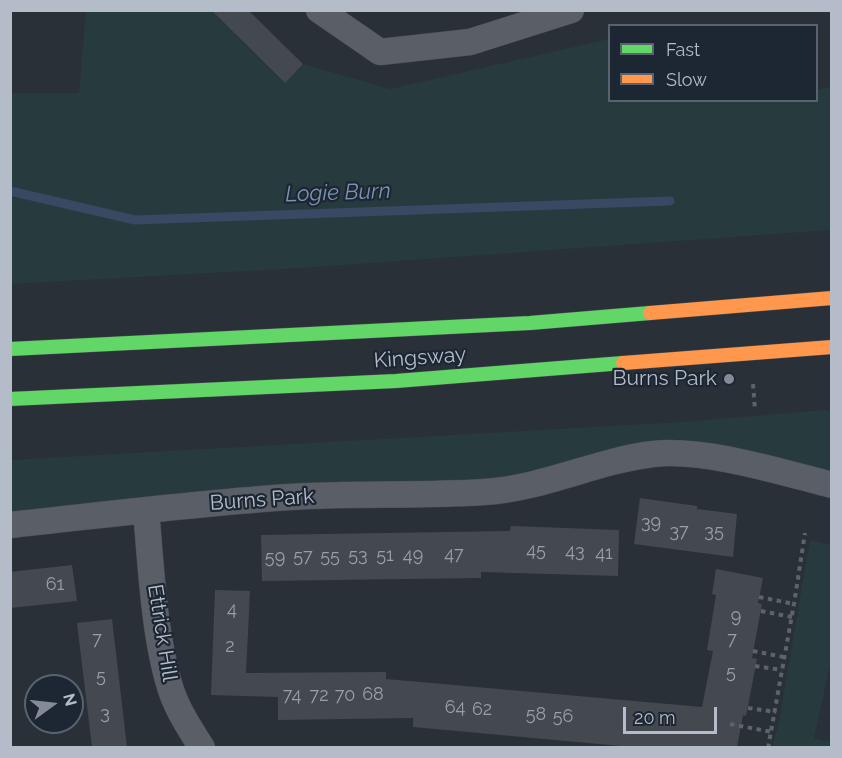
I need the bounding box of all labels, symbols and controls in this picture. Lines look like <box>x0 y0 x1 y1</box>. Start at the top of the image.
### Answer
legend <box>608 24 818 102</box>
text: Fast <box>666 39 700 60</box>
text: Slow <box>666 69 707 90</box>
water label: Logie Burn <box>285 178 391 208</box>
street label: Kingsway <box>373 342 467 374</box>
place label: Burns Park <box>613 366 717 392</box>
marker: Burns Park <box>722 372 736 386</box>
street label: Burns Park <box>209 484 315 516</box>
house number: 39 <box>641 512 661 534</box>
house number: 37 <box>669 521 689 543</box>
house number: 35 <box>704 521 724 543</box>
house number: 45 <box>526 540 546 562</box>
house number: 43 <box>565 541 585 563</box>
house number: 41 <box>595 543 613 565</box>
house number: 47 <box>444 544 464 566</box>
house number: 53 <box>348 545 368 567</box>
house number: 51 <box>376 545 394 567</box>
house number: 49 <box>403 545 423 567</box>
house number: 57 <box>293 546 313 568</box>
house number: 55 <box>320 546 340 568</box>
house number: 59 <box>265 547 285 569</box>
house number: 61 <box>46 574 64 596</box>
street label: Ettrick Hill <box>142 583 182 683</box>
house number: 4 <box>227 599 237 621</box>
house number: 9 <box>731 606 741 628</box>
house number: 7 <box>92 629 102 651</box>
house number: 7 <box>727 629 737 651</box>
house number: 2 <box>225 636 235 658</box>
house number: 5 <box>726 662 736 684</box>
house number: 5 <box>96 666 106 688</box>
north arrow <box>24 674 84 734</box>
house number: 68 <box>362 684 384 706</box>
house number: 74 <box>283 685 301 707</box>
house number: 72 <box>309 685 329 707</box>
house number: 70 <box>335 685 355 707</box>
text: N <box>59 691 81 708</box>
scale bar <box>626 695 720 733</box>
house number: 64 <box>445 697 465 719</box>
house number: 62 <box>472 699 492 721</box>
house number: 3 <box>100 703 110 725</box>
house number: 58 <box>526 704 546 726</box>
house number: 56 <box>553 706 573 728</box>
text: 20 m <box>634 707 676 728</box>

